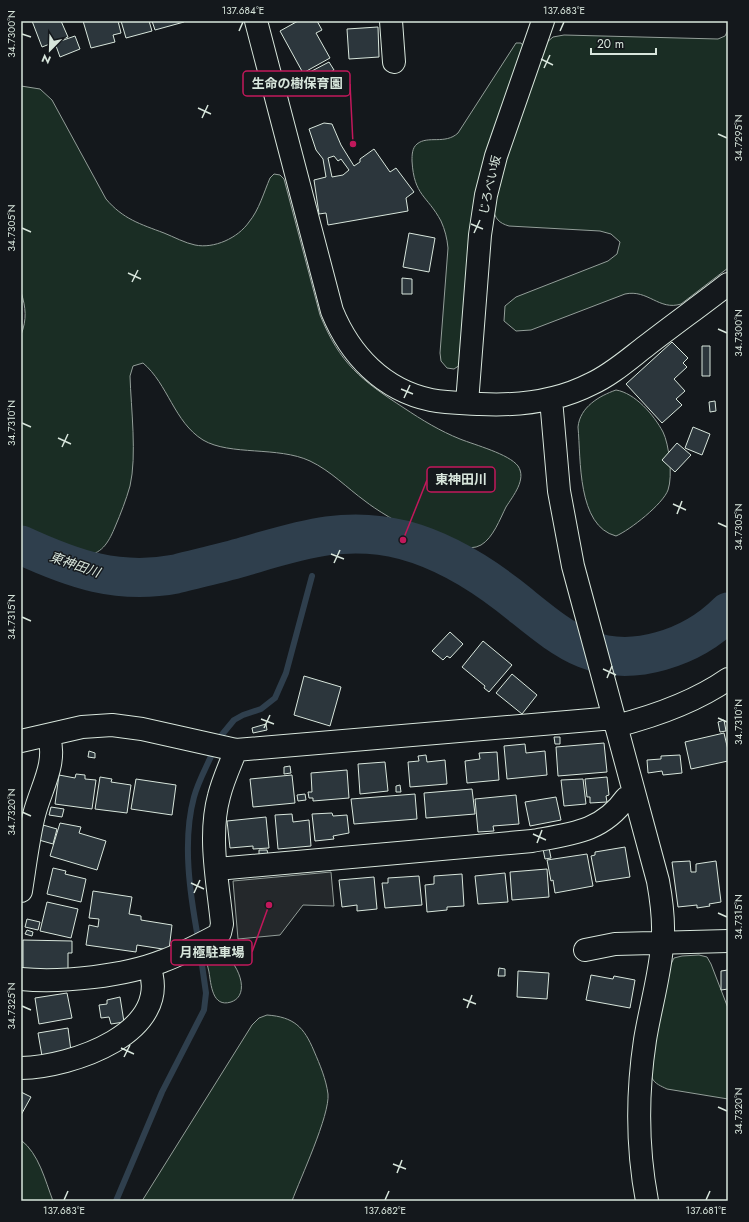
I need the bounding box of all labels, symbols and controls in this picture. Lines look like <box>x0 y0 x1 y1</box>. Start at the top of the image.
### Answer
text: 137.684°E <box>222 3 264 18</box>
text: 137.683°E <box>543 3 585 18</box>
text: 34.7300°N <box>4 10 19 58</box>
north arrow <box>30 30 70 70</box>
scale bar <box>591 30 656 56</box>
text: 20 m <box>597 35 624 53</box>
text: N <box>39 50 53 68</box>
callout: 生命の樹保育園 <box>243 71 350 96</box>
text: 生命の樹保育園 <box>251 74 343 93</box>
text: 34.7295°N <box>731 114 746 162</box>
street label: じろべい坂 <box>474 154 506 216</box>
text: 34.7305°N <box>4 204 19 252</box>
text: 34.7300°N <box>731 309 746 357</box>
text: 34.7310°N <box>4 400 19 446</box>
callout: 東神田川 <box>427 467 495 492</box>
text: 東神田川 <box>435 470 487 489</box>
text: 34.7305°N <box>731 503 746 551</box>
water label: 東神田川 <box>47 547 104 583</box>
text: 34.7315°N <box>4 594 19 640</box>
text: 34.7310°N <box>731 699 746 745</box>
text: 34.7320°N <box>4 788 19 836</box>
text: 34.7315°N <box>731 894 746 940</box>
callout: 月極駐車場 <box>171 940 252 965</box>
text: 月極駐車場 <box>179 943 245 962</box>
text: 34.7325°N <box>4 983 19 1029</box>
text: 34.7320°N <box>731 1087 746 1135</box>
text: 137.683°E <box>43 1203 85 1218</box>
text: 137.682°E <box>364 1203 406 1218</box>
text: 137.681°E <box>685 1203 727 1218</box>

